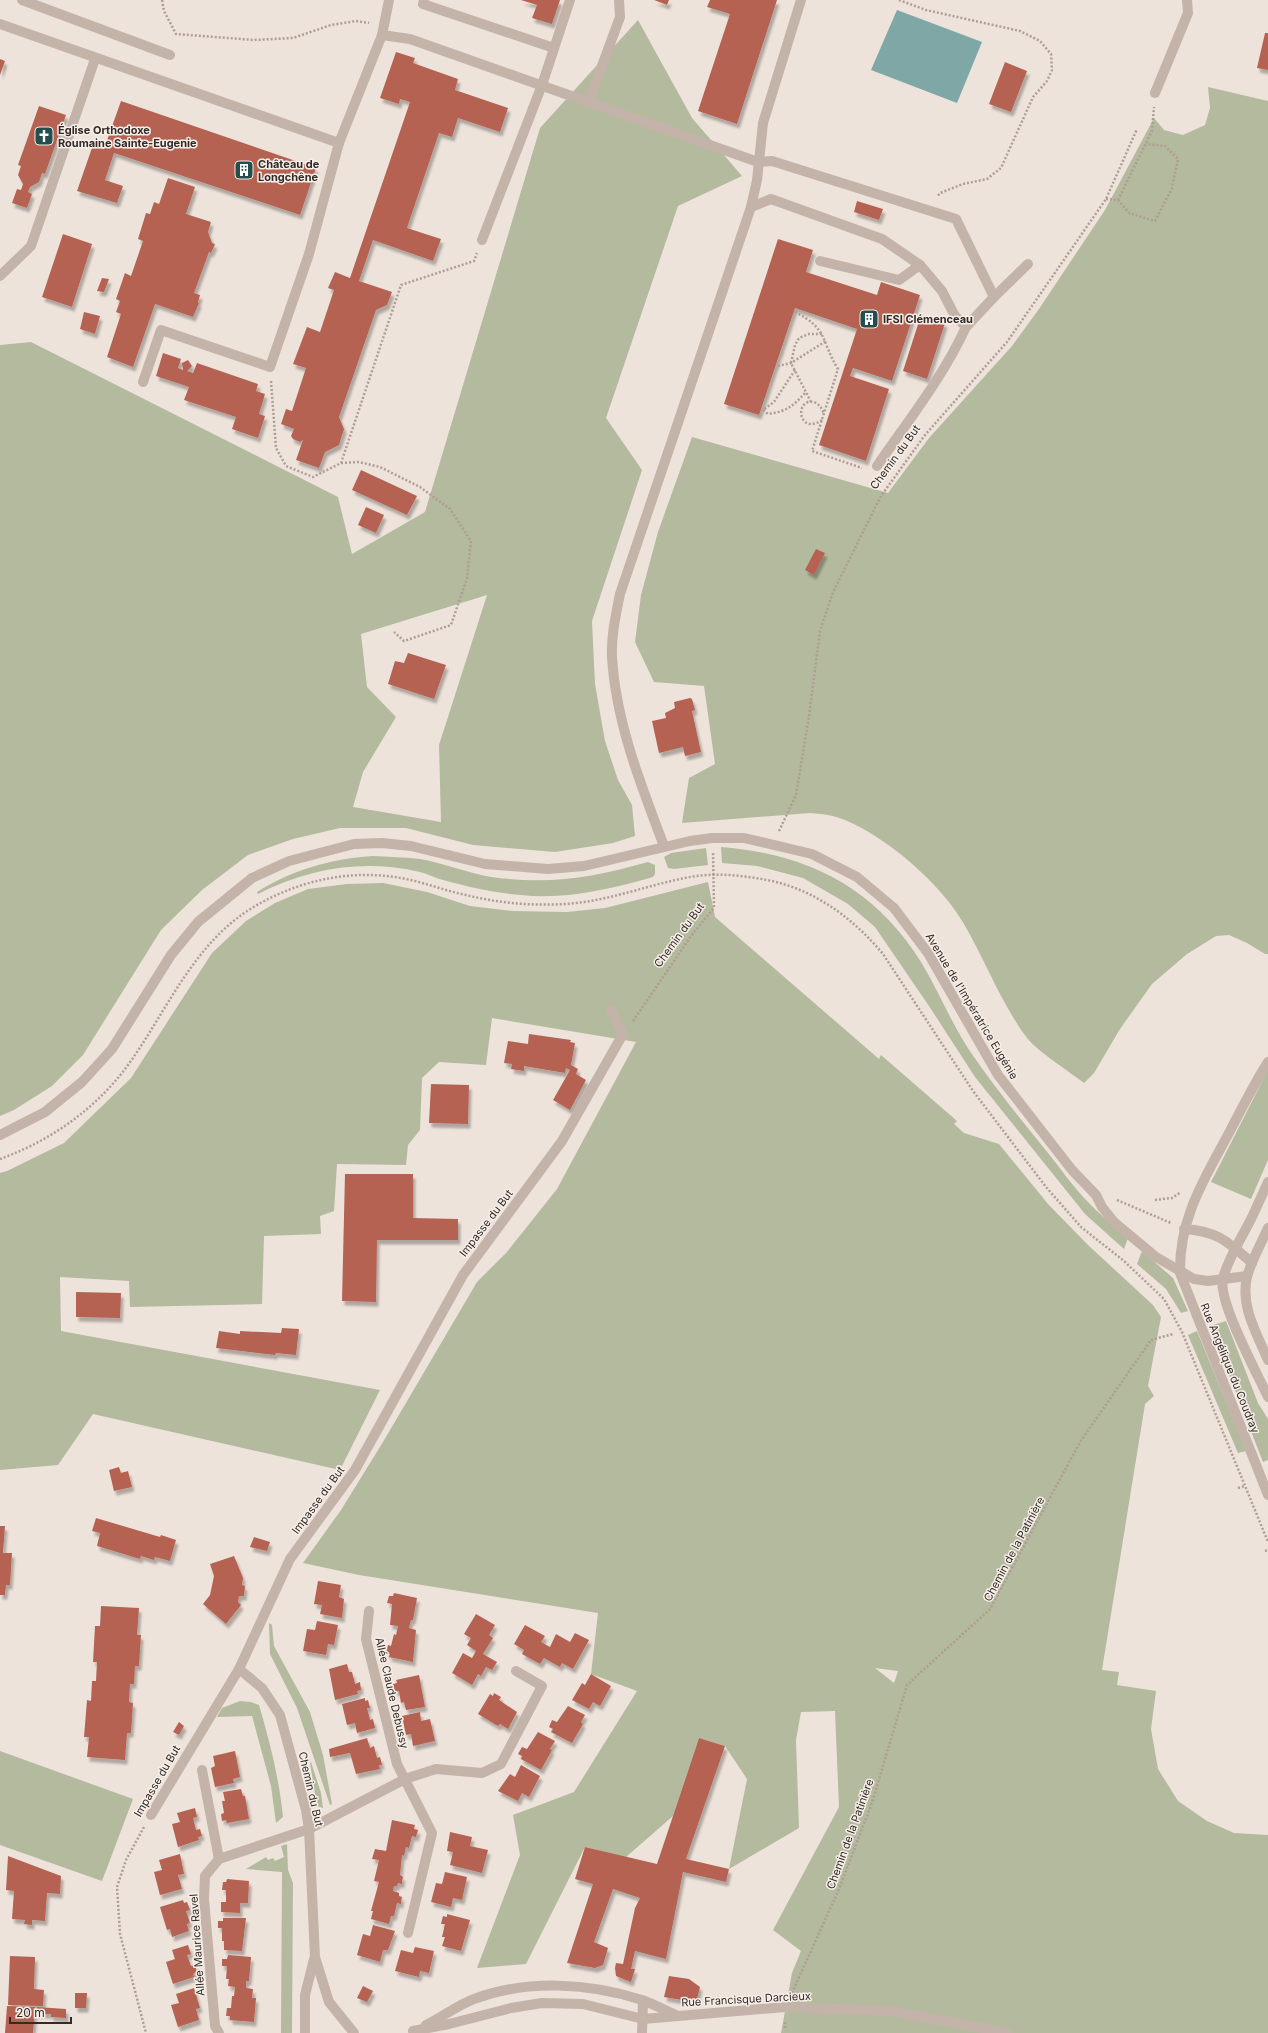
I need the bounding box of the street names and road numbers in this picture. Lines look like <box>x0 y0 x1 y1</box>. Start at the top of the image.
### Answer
street label: Chemin du But <box>867 422 923 492</box>
street label: Chemin du But <box>651 900 707 970</box>
street label: Avenue de l'Impératrice Eugénie <box>923 930 1021 1082</box>
street label: Impasse du But <box>456 1186 516 1259</box>
street label: Rue Angélique du Coudray <box>1197 1301 1263 1435</box>
street label: Impasse du But <box>289 1463 348 1537</box>
street label: Chemin de la Patinière <box>980 1494 1048 1604</box>
street label: Allée Claude Debussy <box>372 1636 412 1750</box>
street label: Impasse du But <box>131 1742 183 1819</box>
street label: Chemin du But <box>296 1750 327 1828</box>
street label: Chemin de la Patinière <box>824 1777 876 1891</box>
street label: Allée Maurice Ravel <box>186 1893 208 1997</box>
street label: Rue Francisque Darcieux <box>681 1989 811 2009</box>

